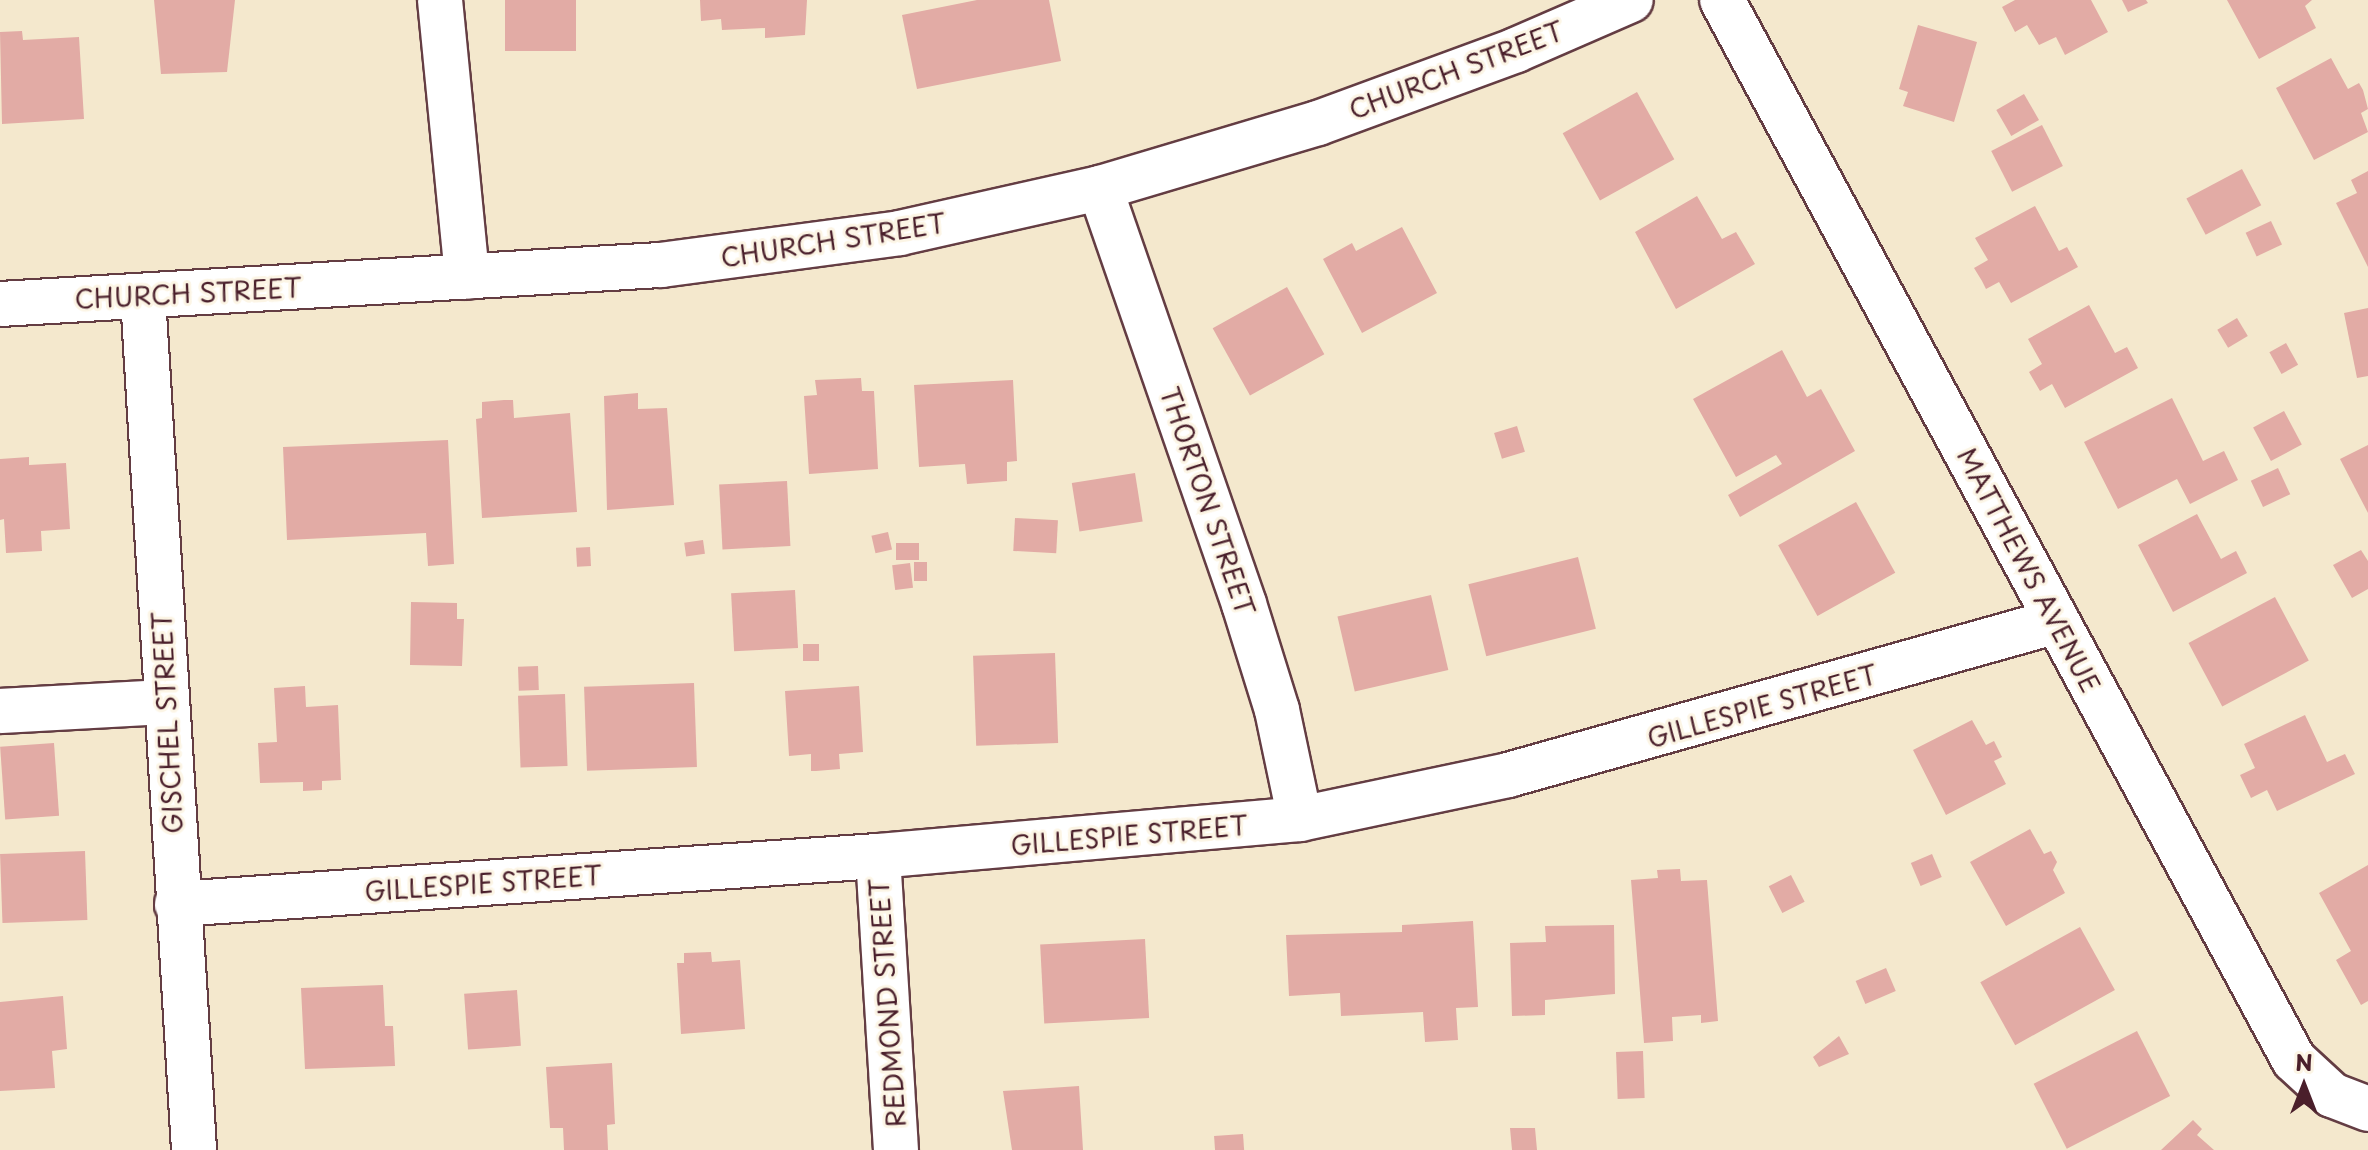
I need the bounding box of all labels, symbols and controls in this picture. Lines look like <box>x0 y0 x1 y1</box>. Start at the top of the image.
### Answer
street label: CHURCH STREET <box>1344 14 1568 126</box>
street label: CHURCH STREET <box>718 207 948 273</box>
street label: CHURCH STREET <box>73 271 303 315</box>
street label: THORTON STREET <box>1154 381 1262 621</box>
street label: MATTHEWS AVENUE <box>1951 442 2107 698</box>
street label: GISCHEL STREET <box>146 610 188 836</box>
street label: GILLESPIE STREET <box>1642 658 1882 754</box>
street label: GILLESPIE STREET <box>1007 809 1251 861</box>
street label: GILLESPIE STREET <box>362 859 604 907</box>
street label: REDMOND STREET <box>863 877 911 1129</box>
text: N <box>2295 1045 2313 1078</box>
north arrow <box>2264 1046 2344 1126</box>

